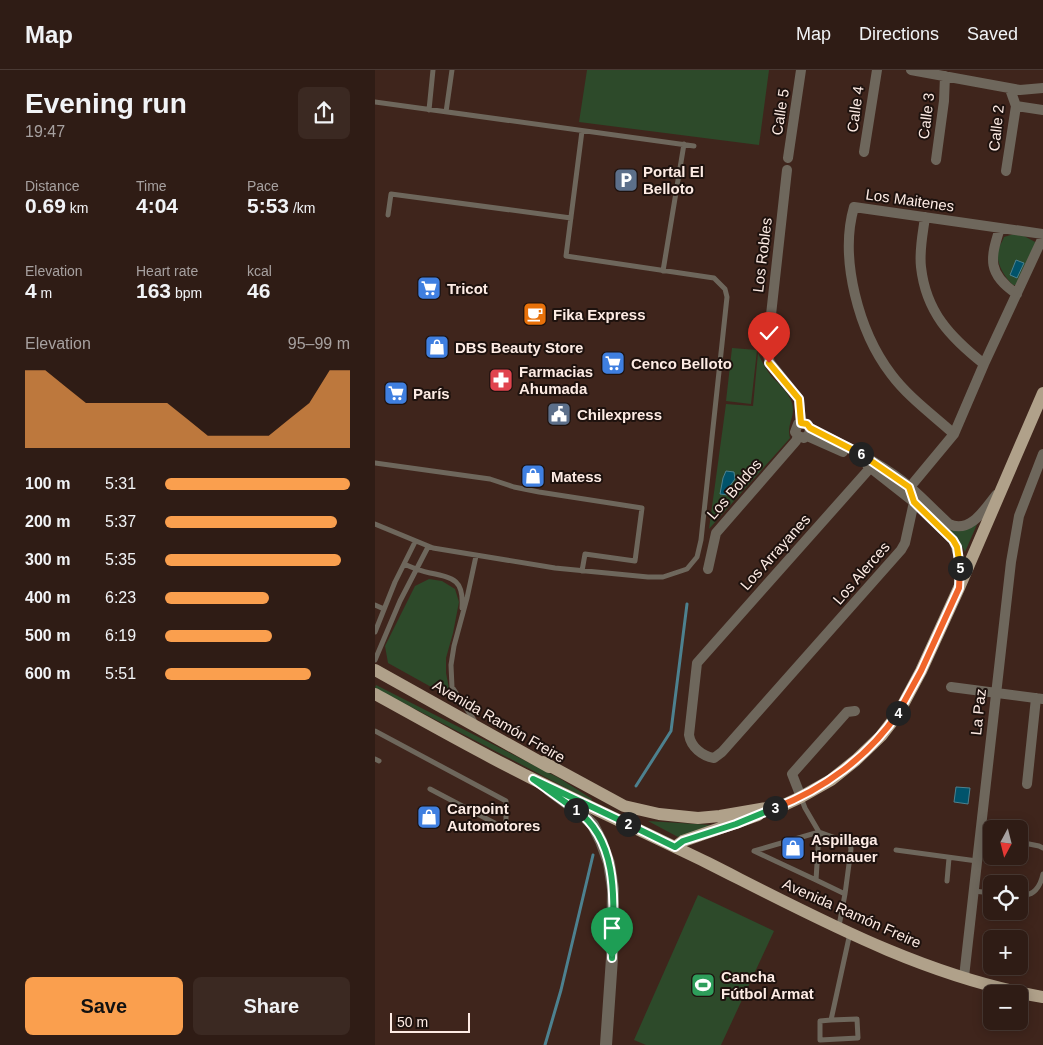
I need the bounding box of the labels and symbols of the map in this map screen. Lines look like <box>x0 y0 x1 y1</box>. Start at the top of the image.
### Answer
street label: Calle 4 <box>843 85 867 133</box>
street label: Calle 5 <box>768 88 792 136</box>
street label: Calle 3 <box>915 92 937 140</box>
street label: Calle 2 <box>985 104 1007 152</box>
place label: Portal El Belloto <box>643 163 704 197</box>
parking icon: Portal El Belloto <box>613 167 639 193</box>
street label: Los Maitenes <box>865 185 955 215</box>
street label: Los Robles <box>749 217 775 293</box>
supermarket icon: Tricot <box>416 275 442 301</box>
place label: Tricot <box>447 280 488 297</box>
cafe icon: Fika Express <box>522 301 548 327</box>
place label: Fika Express <box>553 306 646 323</box>
pin <box>748 312 790 363</box>
shop icon: DBS Beauty Store <box>424 334 450 360</box>
place label: DBS Beauty Store <box>455 339 583 356</box>
supermarket icon: Cenco Belloto <box>600 350 626 376</box>
place label: Cenco Belloto <box>631 355 732 372</box>
place label: Farmacias Ahumada <box>519 363 593 397</box>
pharmacy icon: Farmacias Ahumada <box>488 367 514 393</box>
supermarket icon: París <box>383 380 409 406</box>
place label: París <box>413 385 450 402</box>
public building icon: Chilexpress <box>546 401 572 427</box>
place label: Chilexpress <box>577 406 662 423</box>
pin: 6 <box>849 442 873 466</box>
street label: Los Boldos <box>703 455 765 523</box>
shop icon: Matess <box>520 463 546 489</box>
place label: Matess <box>551 468 602 485</box>
street label: Los Arrayanes <box>737 511 813 593</box>
street label: Los Alerces <box>829 538 893 608</box>
pin: 5 <box>947 556 973 580</box>
street label: Avenida Ramón Freire <box>430 676 568 766</box>
street label: La Paz <box>967 688 989 736</box>
pin: 4 <box>885 700 911 726</box>
pin: 3 <box>763 796 787 820</box>
pin: 1 <box>563 798 589 822</box>
place label: Carpoint Automotores <box>447 800 540 834</box>
shop icon: Carpoint Automotores <box>416 804 442 830</box>
pin: 2 <box>615 812 641 836</box>
north arrow <box>983 820 1027 865</box>
place label: Aspillaga Hornauer <box>811 831 878 865</box>
shop icon: Aspillaga Hornauer <box>780 835 806 861</box>
street label: Avenida Ramón Freire <box>780 875 924 951</box>
pin <box>591 907 633 958</box>
place label: Cancha Fútbol Armat <box>721 968 814 1002</box>
sports icon: Cancha Fútbol Armat <box>690 972 716 998</box>
scale bar <box>390 1010 470 1033</box>

